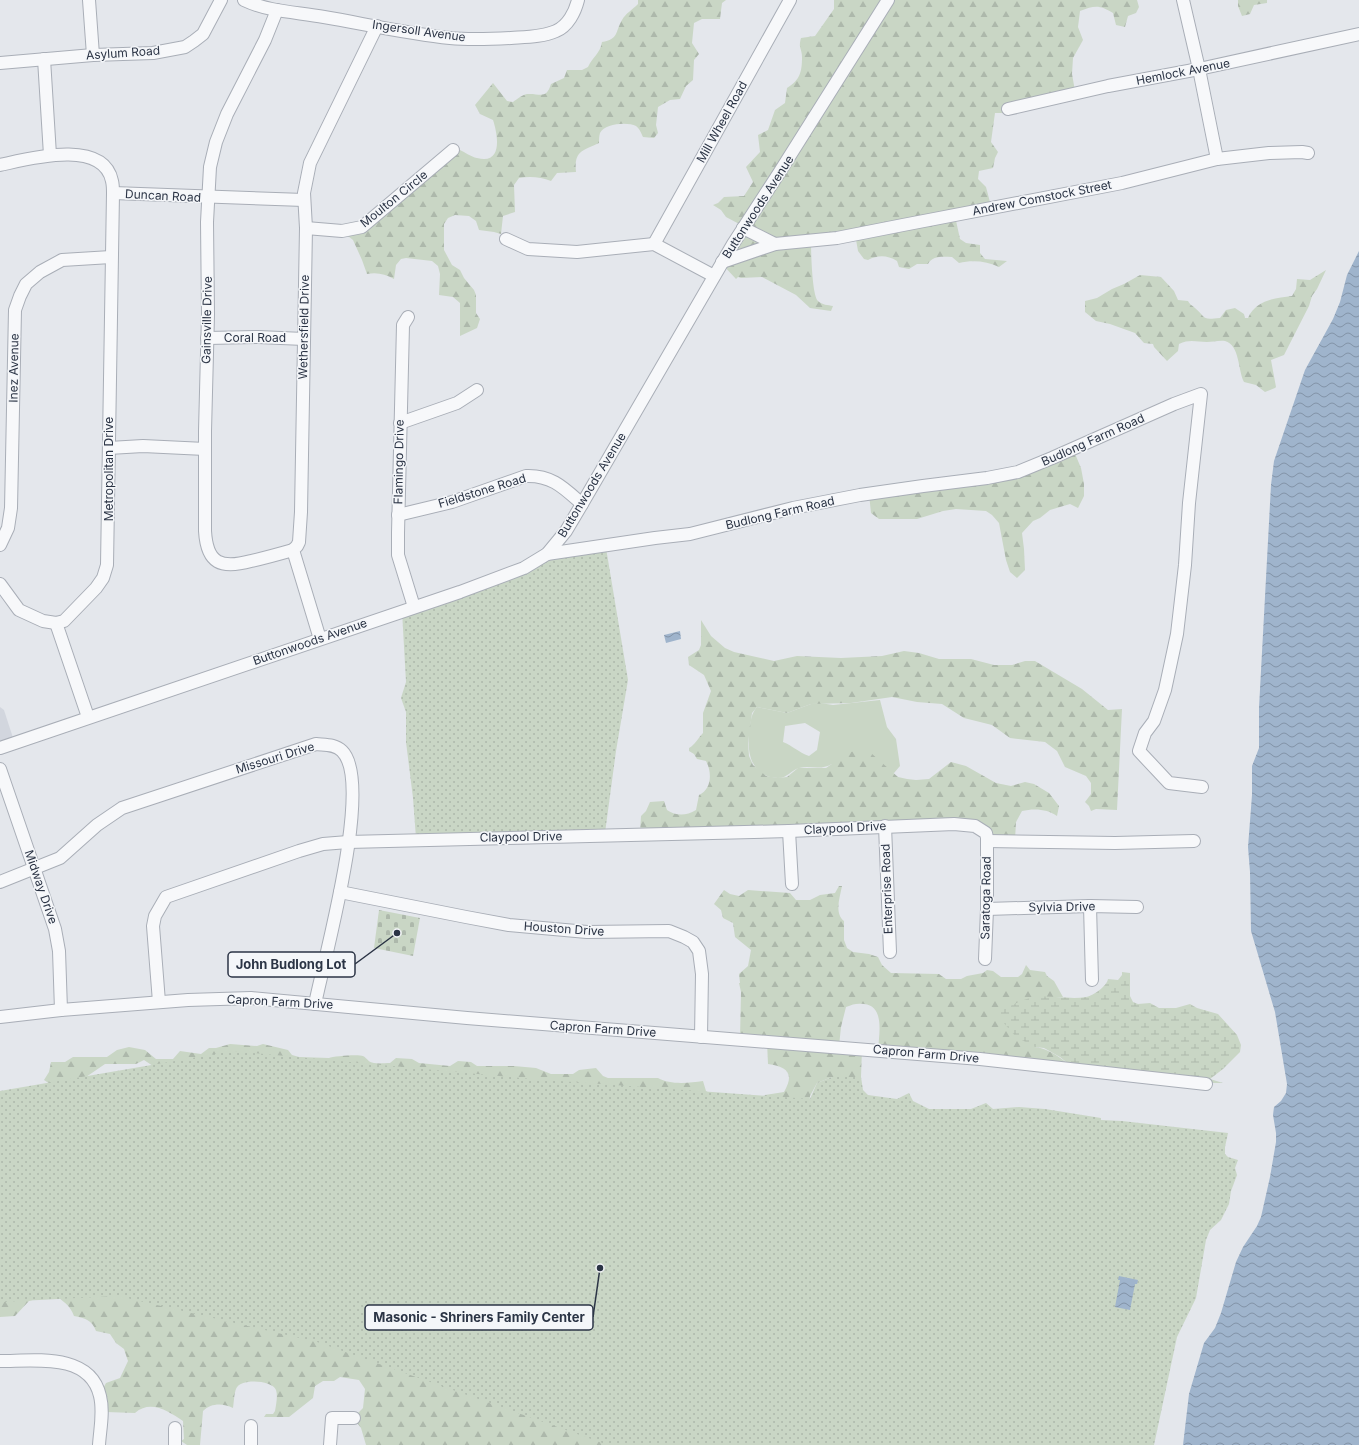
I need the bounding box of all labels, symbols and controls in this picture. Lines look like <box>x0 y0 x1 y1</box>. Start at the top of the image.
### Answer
street label: Ingersoll Avenue <box>371 17 467 44</box>
street label: Asylum Road <box>85 42 161 63</box>
street label: Hemlock Avenue <box>1135 55 1231 88</box>
street label: Mill Wheel Road <box>693 78 750 165</box>
street label: Buttonwoods Avenue <box>719 152 797 261</box>
street label: Moulton Circle <box>357 167 430 230</box>
street label: Andrew Comstock Street <box>971 177 1113 218</box>
street label: Duncan Road <box>125 186 201 205</box>
street label: Wethersfield Drive <box>295 274 312 380</box>
street label: Gainsville Drive <box>198 276 215 364</box>
street label: Coral Road <box>224 330 286 345</box>
street label: Inez Avenue <box>5 333 22 403</box>
street label: Budlong Farm Road <box>1039 410 1147 469</box>
street label: Metropolitan Drive <box>101 417 116 521</box>
street label: Flamingo Drive <box>390 419 407 505</box>
street label: Buttonwoods Avenue <box>554 429 629 540</box>
street label: Fieldstone Road <box>436 470 528 511</box>
street label: Budlong Farm Road <box>724 493 836 532</box>
street label: Buttonwoods Avenue <box>251 615 369 668</box>
street label: Missouri Drive <box>234 738 316 777</box>
street label: Claypool Drive <box>803 818 887 837</box>
street label: Claypool Drive <box>479 828 563 845</box>
street label: Enterprise Road <box>877 844 896 934</box>
street label: Midway Drive <box>22 848 61 926</box>
street label: Saratoga Road <box>977 856 994 940</box>
street label: Sylvia Drive <box>1028 898 1096 915</box>
street label: Houston Drive <box>523 918 605 939</box>
callout: John Budlong Lot <box>228 952 355 977</box>
text: John Budlong Lot <box>236 956 347 972</box>
street label: Capron Farm Drive <box>226 991 334 1012</box>
street label: Capron Farm Drive <box>549 1017 657 1040</box>
street label: Capron Farm Drive <box>872 1041 980 1066</box>
callout: Masonic - Shriners Family Center <box>365 1305 593 1330</box>
text: Masonic - Shriners Family Center <box>373 1309 585 1325</box>

